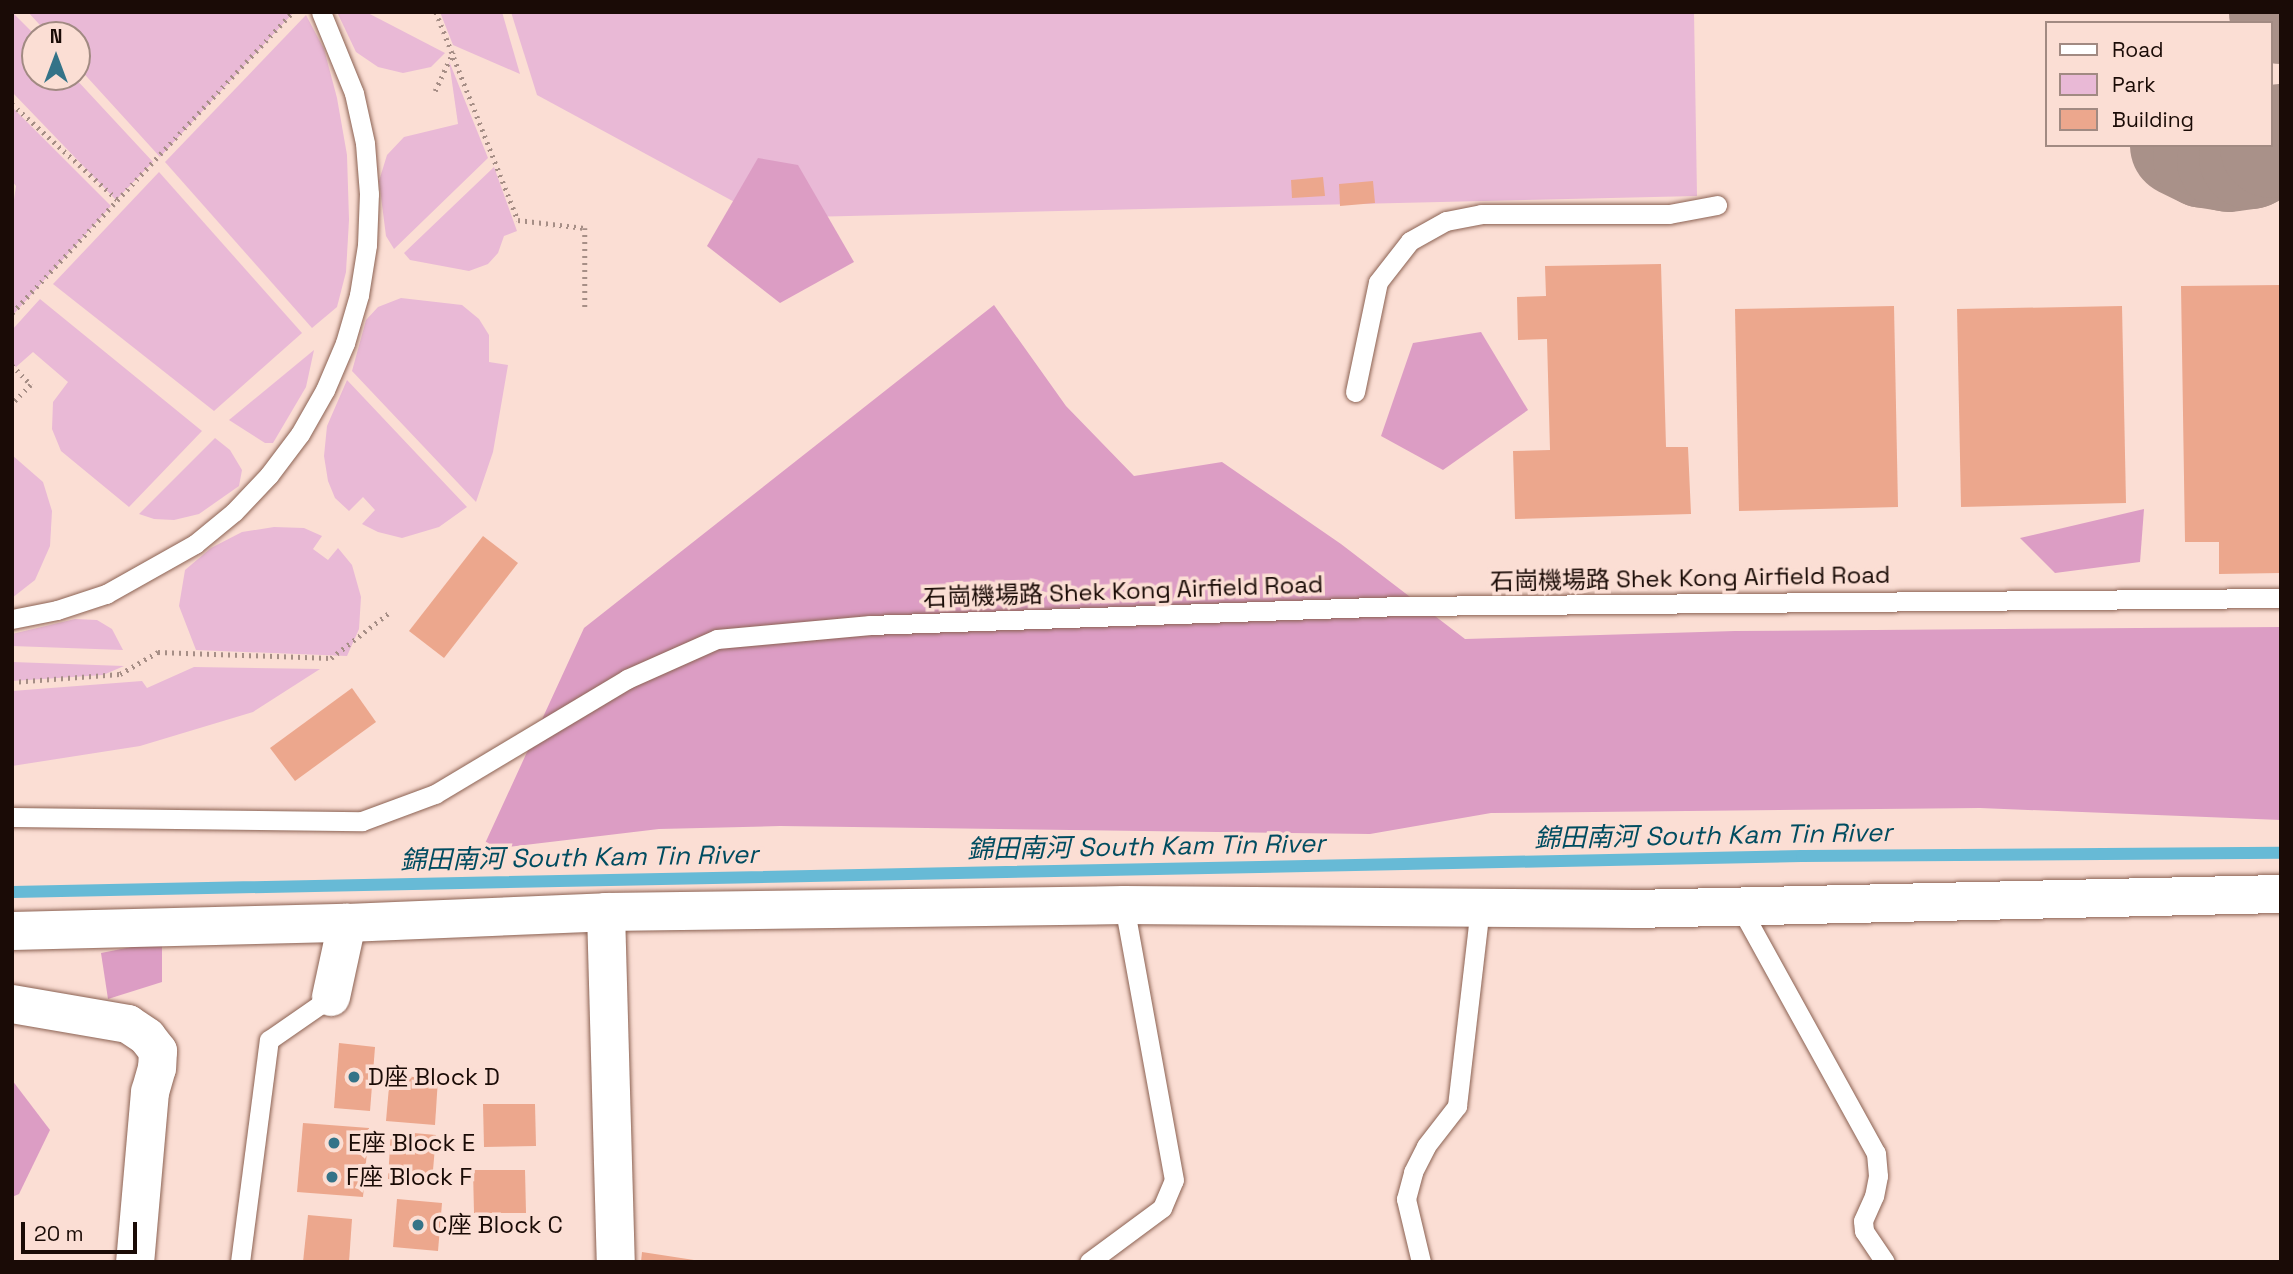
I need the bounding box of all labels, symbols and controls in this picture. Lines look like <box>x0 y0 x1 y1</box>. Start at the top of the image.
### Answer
north arrow <box>21 21 91 91</box>
legend <box>2044 21 2272 147</box>
text: N <box>50 24 62 49</box>
text: Road <box>2112 36 2164 63</box>
text: Park <box>2112 71 2156 98</box>
text: Building <box>2112 106 2194 133</box>
street label: 石崗機場路 Shek Kong Airfield Road <box>1489 560 1891 596</box>
street label: 石崗機場路 Shek Kong Airfield Road <box>922 570 1324 612</box>
water label: 錦田南河 South Kam Tin River <box>1533 817 1893 855</box>
water label: 錦田南河 South Kam Tin River <box>966 828 1326 866</box>
water label: 錦田南河 South Kam Tin River <box>399 839 759 877</box>
place label: D座 Block D <box>368 1063 500 1091</box>
marker: D座 Block D <box>346 1069 362 1085</box>
place label: E座 Block E <box>348 1129 475 1157</box>
marker: E座 Block E <box>326 1135 342 1151</box>
place label: F座 Block F <box>346 1163 472 1191</box>
marker: F座 Block F <box>324 1169 340 1185</box>
scale bar <box>24 1208 140 1252</box>
place label: C座 Block C <box>432 1211 563 1239</box>
marker: C座 Block C <box>410 1217 426 1233</box>
text: 20 m <box>34 1220 84 1247</box>

